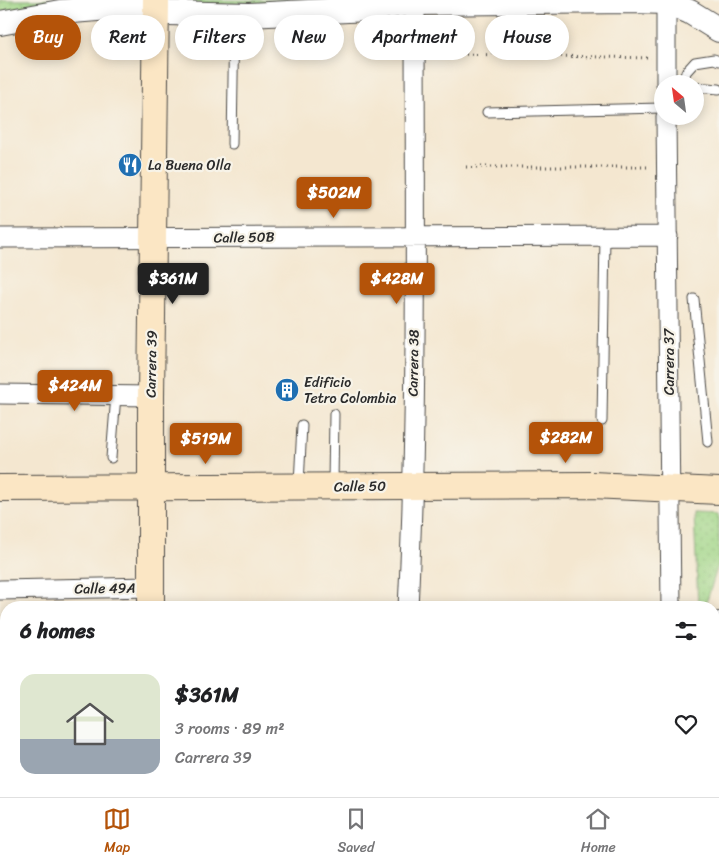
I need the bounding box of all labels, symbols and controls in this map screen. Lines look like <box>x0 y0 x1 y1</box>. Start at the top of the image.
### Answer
chip: Buy <box>15 15 81 60</box>
chip: Rent <box>91 15 165 60</box>
chip: Filters <box>175 15 264 60</box>
chip: New <box>274 15 344 60</box>
chip: Apartment <box>354 15 475 60</box>
chip: House <box>485 15 569 60</box>
north arrow <box>654 75 704 125</box>
map controls <box>654 75 704 125</box>
restaurant icon: La Buena Olla <box>117 152 143 178</box>
place label: La Buena Olla <box>148 153 232 178</box>
pin: $502M <box>299 176 369 219</box>
text: $502M <box>308 178 360 207</box>
street label: Calle 50B <box>213 224 275 251</box>
pin: $361M <box>138 262 208 305</box>
pin: $428M <box>362 262 432 305</box>
text: $361M <box>149 264 197 293</box>
text: $428M <box>371 264 423 293</box>
street label: Carrera 37 <box>657 328 682 395</box>
street label: Carrera 38 <box>400 329 427 397</box>
street label: Carrera 39 <box>138 330 165 398</box>
pin: $424M <box>40 370 110 412</box>
place label: Edificio Tetro Colombia <box>304 370 396 411</box>
text: $424M <box>48 371 102 400</box>
building icon: Edificio Tetro Colombia <box>274 377 300 403</box>
pin: $519M <box>171 422 241 465</box>
pin: $282M <box>531 422 601 464</box>
text: $282M <box>540 423 592 452</box>
text: $519M <box>181 424 231 453</box>
street label: Calle 50 <box>334 474 386 499</box>
street label: Calle 49A <box>74 575 136 602</box>
text: 6 homes <box>20 612 95 650</box>
icon: filters <box>672 617 700 645</box>
text: $361M <box>175 676 239 714</box>
icon: home <box>60 694 120 754</box>
icon: heart <box>672 710 700 738</box>
text: 3 rooms · 89 m² <box>175 714 284 743</box>
text: Carrera 39 <box>175 743 252 772</box>
tab: Map <box>103 805 131 860</box>
tab: Saved <box>338 805 374 860</box>
tab: Home <box>581 805 616 860</box>

